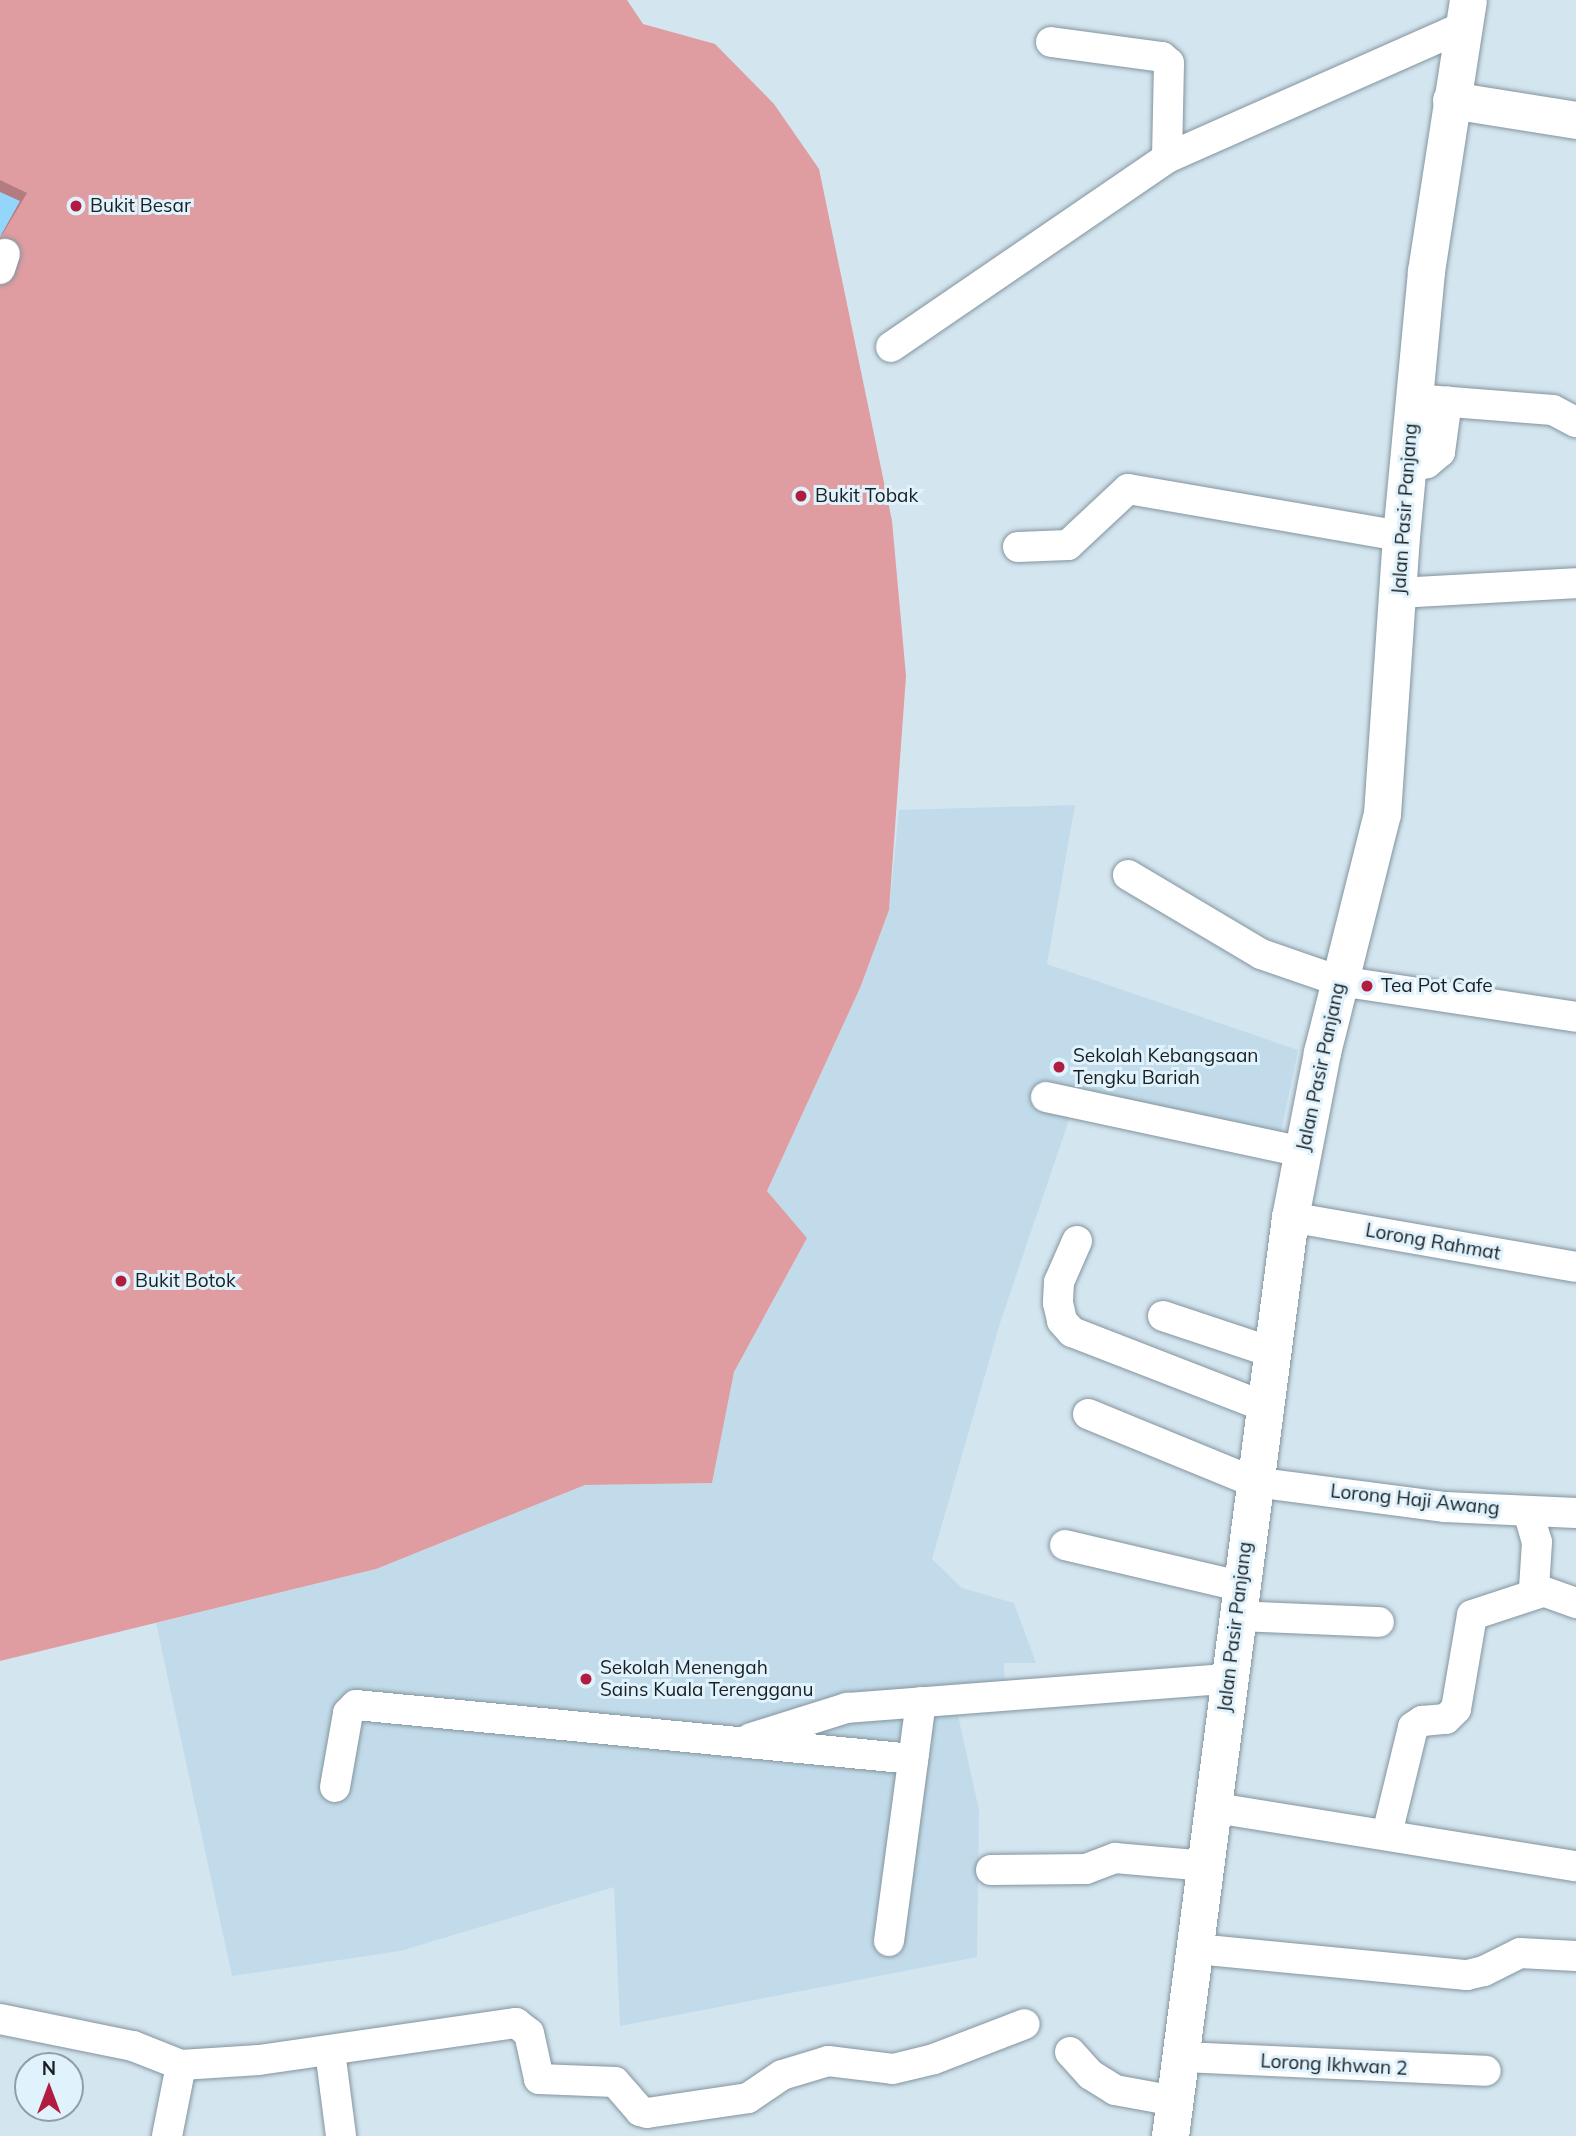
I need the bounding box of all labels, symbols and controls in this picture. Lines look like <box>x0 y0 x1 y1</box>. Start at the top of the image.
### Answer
place label: Bukit Besar <box>90 195 191 217</box>
marker: Bukit Besar <box>68 198 84 214</box>
street label: Jalan Pasir Panjang <box>1388 423 1422 595</box>
place label: Bukit Tobak <box>815 485 918 507</box>
marker: Bukit Tobak <box>793 488 809 504</box>
place label: Tea Pot Cafe <box>1381 975 1493 997</box>
marker: Tea Pot Cafe <box>1359 978 1375 994</box>
street label: Jalan Pasir Panjang <box>1292 981 1350 1153</box>
place label: Sekolah Kebangsaan Tengku Bariah <box>1073 1045 1258 1089</box>
marker: Sekolah Kebangsaan Tengku Bariah <box>1051 1059 1067 1075</box>
street label: Lorong Rahmat <box>1364 1219 1502 1265</box>
place label: Bukit Botok <box>135 1270 236 1292</box>
marker: Bukit Botok <box>113 1273 129 1289</box>
street label: Lorong Haji Awang <box>1329 1480 1501 1520</box>
street label: Jalan Pasir Panjang <box>1213 1540 1257 1714</box>
place label: Sekolah Menengah Sains Kuala Terengganu <box>600 1657 813 1701</box>
marker: Sekolah Menengah Sains Kuala Terengganu <box>578 1671 594 1687</box>
street label: Lorong Ikhwan 2 <box>1260 2050 1408 2080</box>
north arrow <box>14 2052 84 2122</box>
text: N <box>42 2056 56 2080</box>

